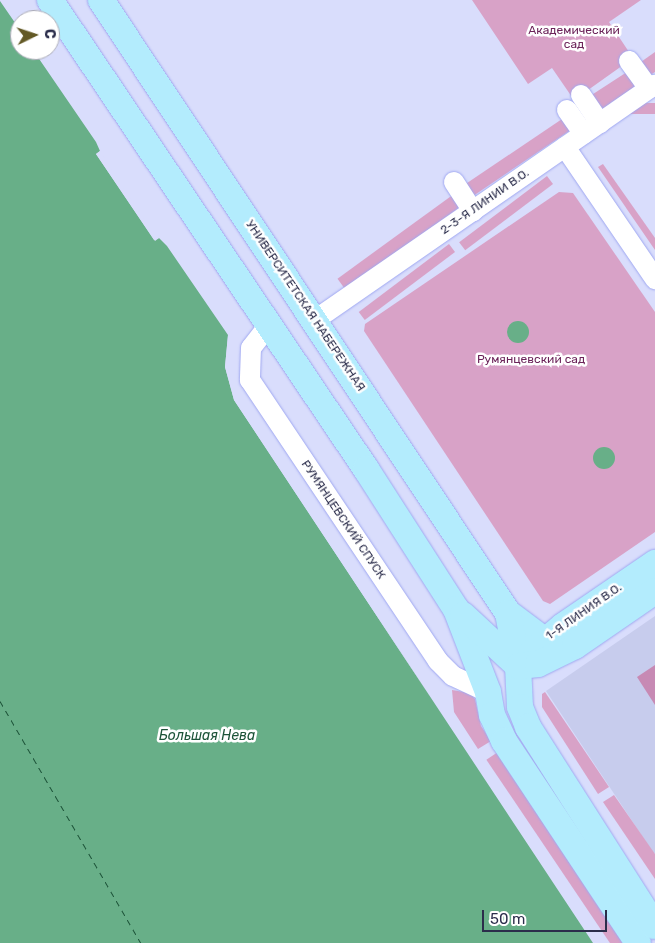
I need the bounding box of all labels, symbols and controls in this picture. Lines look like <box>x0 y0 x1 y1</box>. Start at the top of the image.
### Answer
north arrow <box>10 10 60 60</box>
park label: Академический сад <box>528 24 620 52</box>
text: С <box>41 28 58 39</box>
street label: 2-3-Я ЛИНИИ В.О. <box>438 166 532 238</box>
street label: УНИВЕРСИТЕТСКАЯ НАБЕРЕЖНАЯ <box>242 218 368 394</box>
park label: Румянцевский сад <box>477 353 585 367</box>
street label: РУМЯНЦЕВСКИЙ СПУСК <box>298 458 388 582</box>
street label: 1-Я ЛИНИЯ В.О. <box>543 580 625 644</box>
water label: Большая Нева <box>159 728 255 744</box>
scale bar <box>485 900 610 932</box>
text: 50 m <box>490 910 525 928</box>

